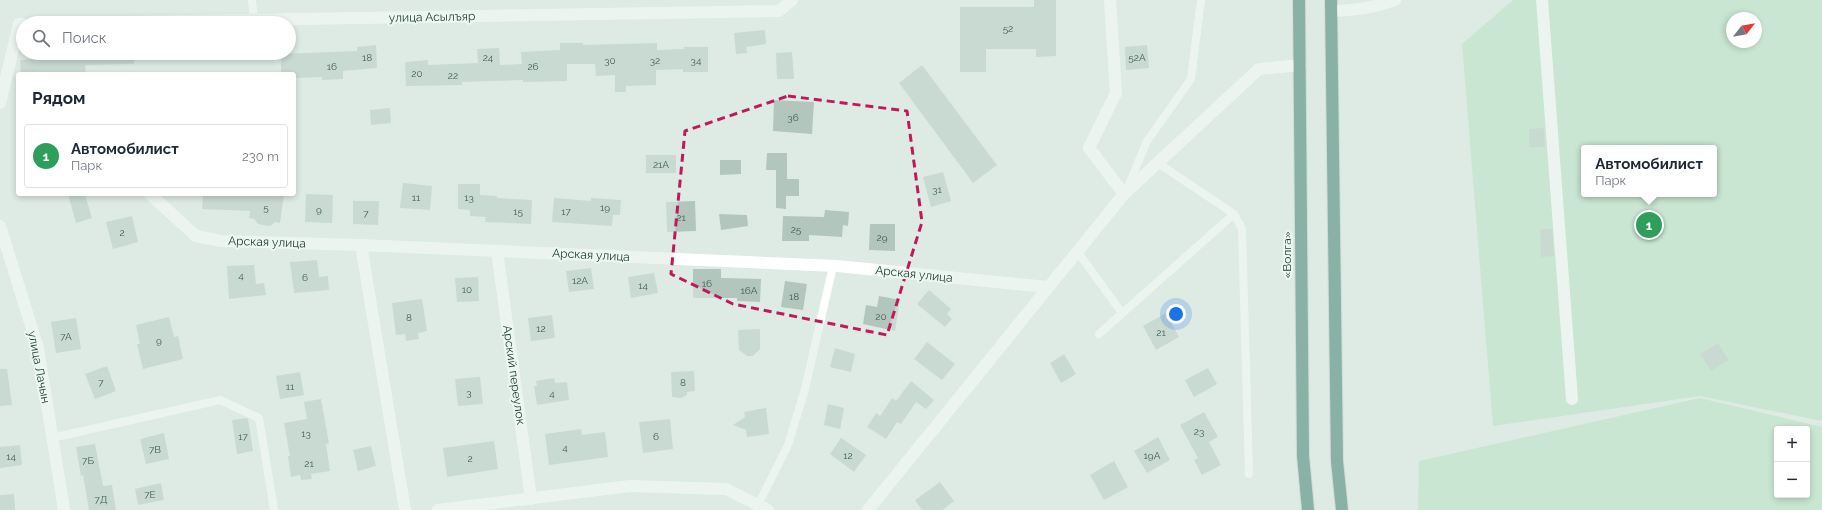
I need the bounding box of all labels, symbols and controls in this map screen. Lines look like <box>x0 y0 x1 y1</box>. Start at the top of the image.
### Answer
street label: улица Асылъяр <box>388 9 476 25</box>
north arrow <box>1726 12 1762 48</box>
search box <box>16 16 296 60</box>
house number: 52 <box>1003 23 1013 34</box>
icon: search <box>30 27 52 49</box>
text: Поиск <box>62 29 107 47</box>
house number: 18 <box>362 52 372 63</box>
house number: 24 <box>483 52 494 63</box>
house number: 52А <box>1128 52 1146 63</box>
house number: 30 <box>604 55 616 66</box>
house number: 32 <box>650 55 660 66</box>
house number: 34 <box>691 55 702 66</box>
house number: 16 <box>327 61 337 72</box>
house number: 26 <box>527 61 539 72</box>
house number: 20 <box>411 68 423 79</box>
house number: 22 <box>448 70 458 81</box>
text: Рядом <box>32 88 85 108</box>
house number: 36 <box>787 112 799 123</box>
text: Автомобилист <box>71 140 179 158</box>
popup <box>1581 145 1717 197</box>
text: 1 <box>43 149 49 164</box>
text: 230 m <box>242 149 279 164</box>
text: Автомобилист <box>1595 155 1703 173</box>
text: Парк <box>71 158 102 173</box>
house number: 21А <box>653 159 669 170</box>
text: Парк <box>1595 173 1626 188</box>
house number: 31 <box>932 184 943 195</box>
house number: 11 <box>412 192 421 203</box>
house number: 13 <box>464 192 474 203</box>
house number: 5 <box>263 202 269 213</box>
house number: 19 <box>600 202 610 213</box>
house number: 9 <box>316 204 322 215</box>
house number: 15 <box>513 206 523 217</box>
house number: 17 <box>561 206 571 217</box>
house number: 7 <box>363 208 369 219</box>
pin: 1 <box>1636 210 1662 240</box>
house number: 21 <box>676 212 686 223</box>
house number: 25 <box>791 224 802 235</box>
house number: 2 <box>119 227 125 238</box>
street label: «Волга» <box>1280 231 1294 279</box>
house number: 29 <box>876 232 888 243</box>
street label: Арская улица <box>228 234 306 250</box>
street label: Арская улица <box>552 246 630 264</box>
street label: Арская улица <box>875 263 953 285</box>
house number: 4 <box>238 270 244 281</box>
house number: 6 <box>302 272 308 283</box>
house number: 12А <box>572 275 588 286</box>
house number: 16 <box>702 278 712 289</box>
house number: 14 <box>638 280 648 291</box>
house number: 10 <box>462 284 472 295</box>
house number: 16А <box>741 285 758 296</box>
house number: 18 <box>789 291 799 302</box>
your location <box>1166 304 1186 324</box>
house number: 20 <box>875 311 887 322</box>
house number: 8 <box>406 312 412 323</box>
house number: 12 <box>536 323 546 334</box>
street label: Арский переулок <box>500 324 528 426</box>
house number: 21 <box>1156 327 1166 338</box>
street label: улица Лачын <box>25 330 53 404</box>
house number: 7А <box>60 331 72 342</box>
house number: 9 <box>156 335 162 346</box>
house number: 7 <box>98 377 104 388</box>
house number: 8 <box>680 377 686 388</box>
house number: 11 <box>286 381 295 392</box>
house number: 3 <box>466 387 472 398</box>
house number: 4 <box>549 388 555 399</box>
house number: 23 <box>1194 426 1204 437</box>
map controls <box>1774 426 1810 498</box>
button: + <box>1774 426 1810 462</box>
house number: 13 <box>301 428 311 439</box>
house number: 17 <box>238 431 248 442</box>
house number: 6 <box>653 431 659 442</box>
house number: 4 <box>562 442 568 453</box>
house number: 7В <box>149 444 161 455</box>
house number: 12 <box>843 450 853 461</box>
house number: 19А <box>1144 450 1161 461</box>
house number: 14 <box>6 451 16 462</box>
house number: 2 <box>467 453 473 464</box>
house number: 7Б <box>82 455 94 466</box>
house number: 21 <box>304 458 314 469</box>
button: − <box>1774 462 1810 498</box>
house number: 7Е <box>144 489 156 500</box>
house number: 7Д <box>95 494 108 505</box>

